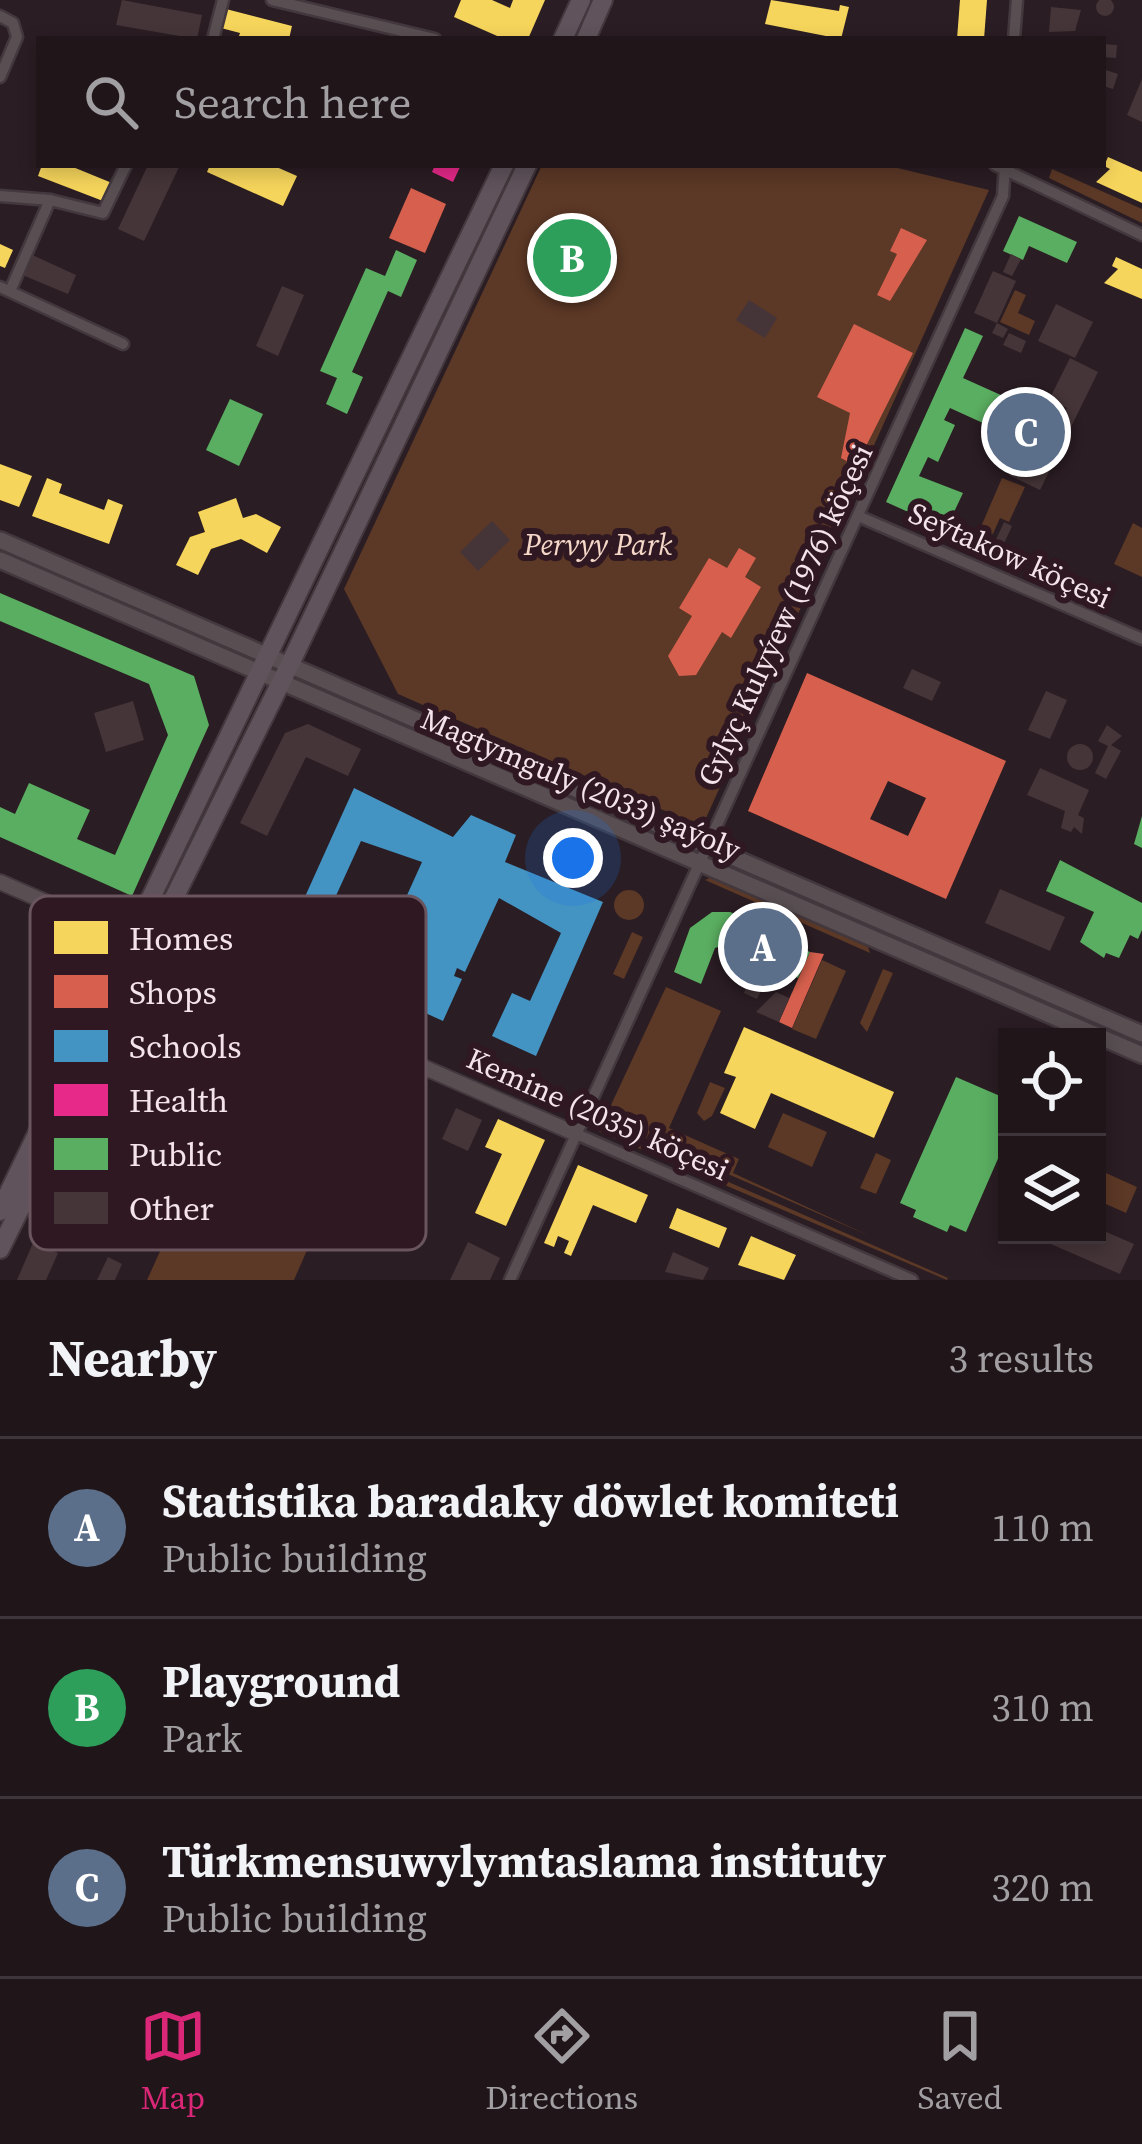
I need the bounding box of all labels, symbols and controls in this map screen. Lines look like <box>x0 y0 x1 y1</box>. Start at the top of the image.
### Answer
search box <box>36 36 1106 168</box>
icon: search <box>78 69 144 135</box>
text: Search here <box>174 71 411 133</box>
pin: B <box>533 213 611 303</box>
pin: C <box>987 387 1065 477</box>
street label: Gylyç Kulyýew (1976) köçesi <box>688 437 882 792</box>
street label: Seýtakow köçesi <box>902 492 1118 618</box>
park label: Pervyy Park <box>523 524 673 565</box>
street label: Magtymguly (2033) şaýoly <box>415 698 748 870</box>
your location <box>543 828 603 888</box>
legend <box>30 896 426 1250</box>
pin: A <box>724 902 802 992</box>
text: Homes <box>129 916 233 961</box>
text: Shops <box>129 970 217 1015</box>
text: Schools <box>129 1024 242 1069</box>
map controls <box>998 1028 1106 1244</box>
button: locate <box>998 1028 1106 1136</box>
street label: Kemine (2035) köçesi <box>461 1038 735 1190</box>
text: Health <box>129 1078 228 1123</box>
text: Public <box>129 1132 222 1177</box>
button: layers <box>998 1136 1106 1244</box>
text: Other <box>129 1186 214 1231</box>
text: Nearby <box>48 1323 217 1393</box>
text: 3 results <box>949 1332 1094 1385</box>
text: Statistika baradaky döwlet komiteti <box>162 1470 899 1532</box>
text: A <box>74 1501 100 1554</box>
text: 110 m <box>991 1501 1094 1554</box>
text: Public building <box>162 1532 427 1585</box>
text: Playground <box>162 1650 401 1712</box>
text: B <box>74 1681 100 1734</box>
text: 310 m <box>991 1681 1094 1734</box>
text: Park <box>162 1712 242 1765</box>
text: Türkmensuwylymtaslama instituty <box>162 1830 886 1892</box>
text: C <box>75 1861 99 1914</box>
text: 320 m <box>991 1861 1094 1914</box>
text: Public building <box>162 1892 427 1945</box>
tab: Map <box>140 2003 206 2120</box>
tab: Directions <box>485 2003 638 2120</box>
tab: Saved <box>918 2003 1002 2120</box>

